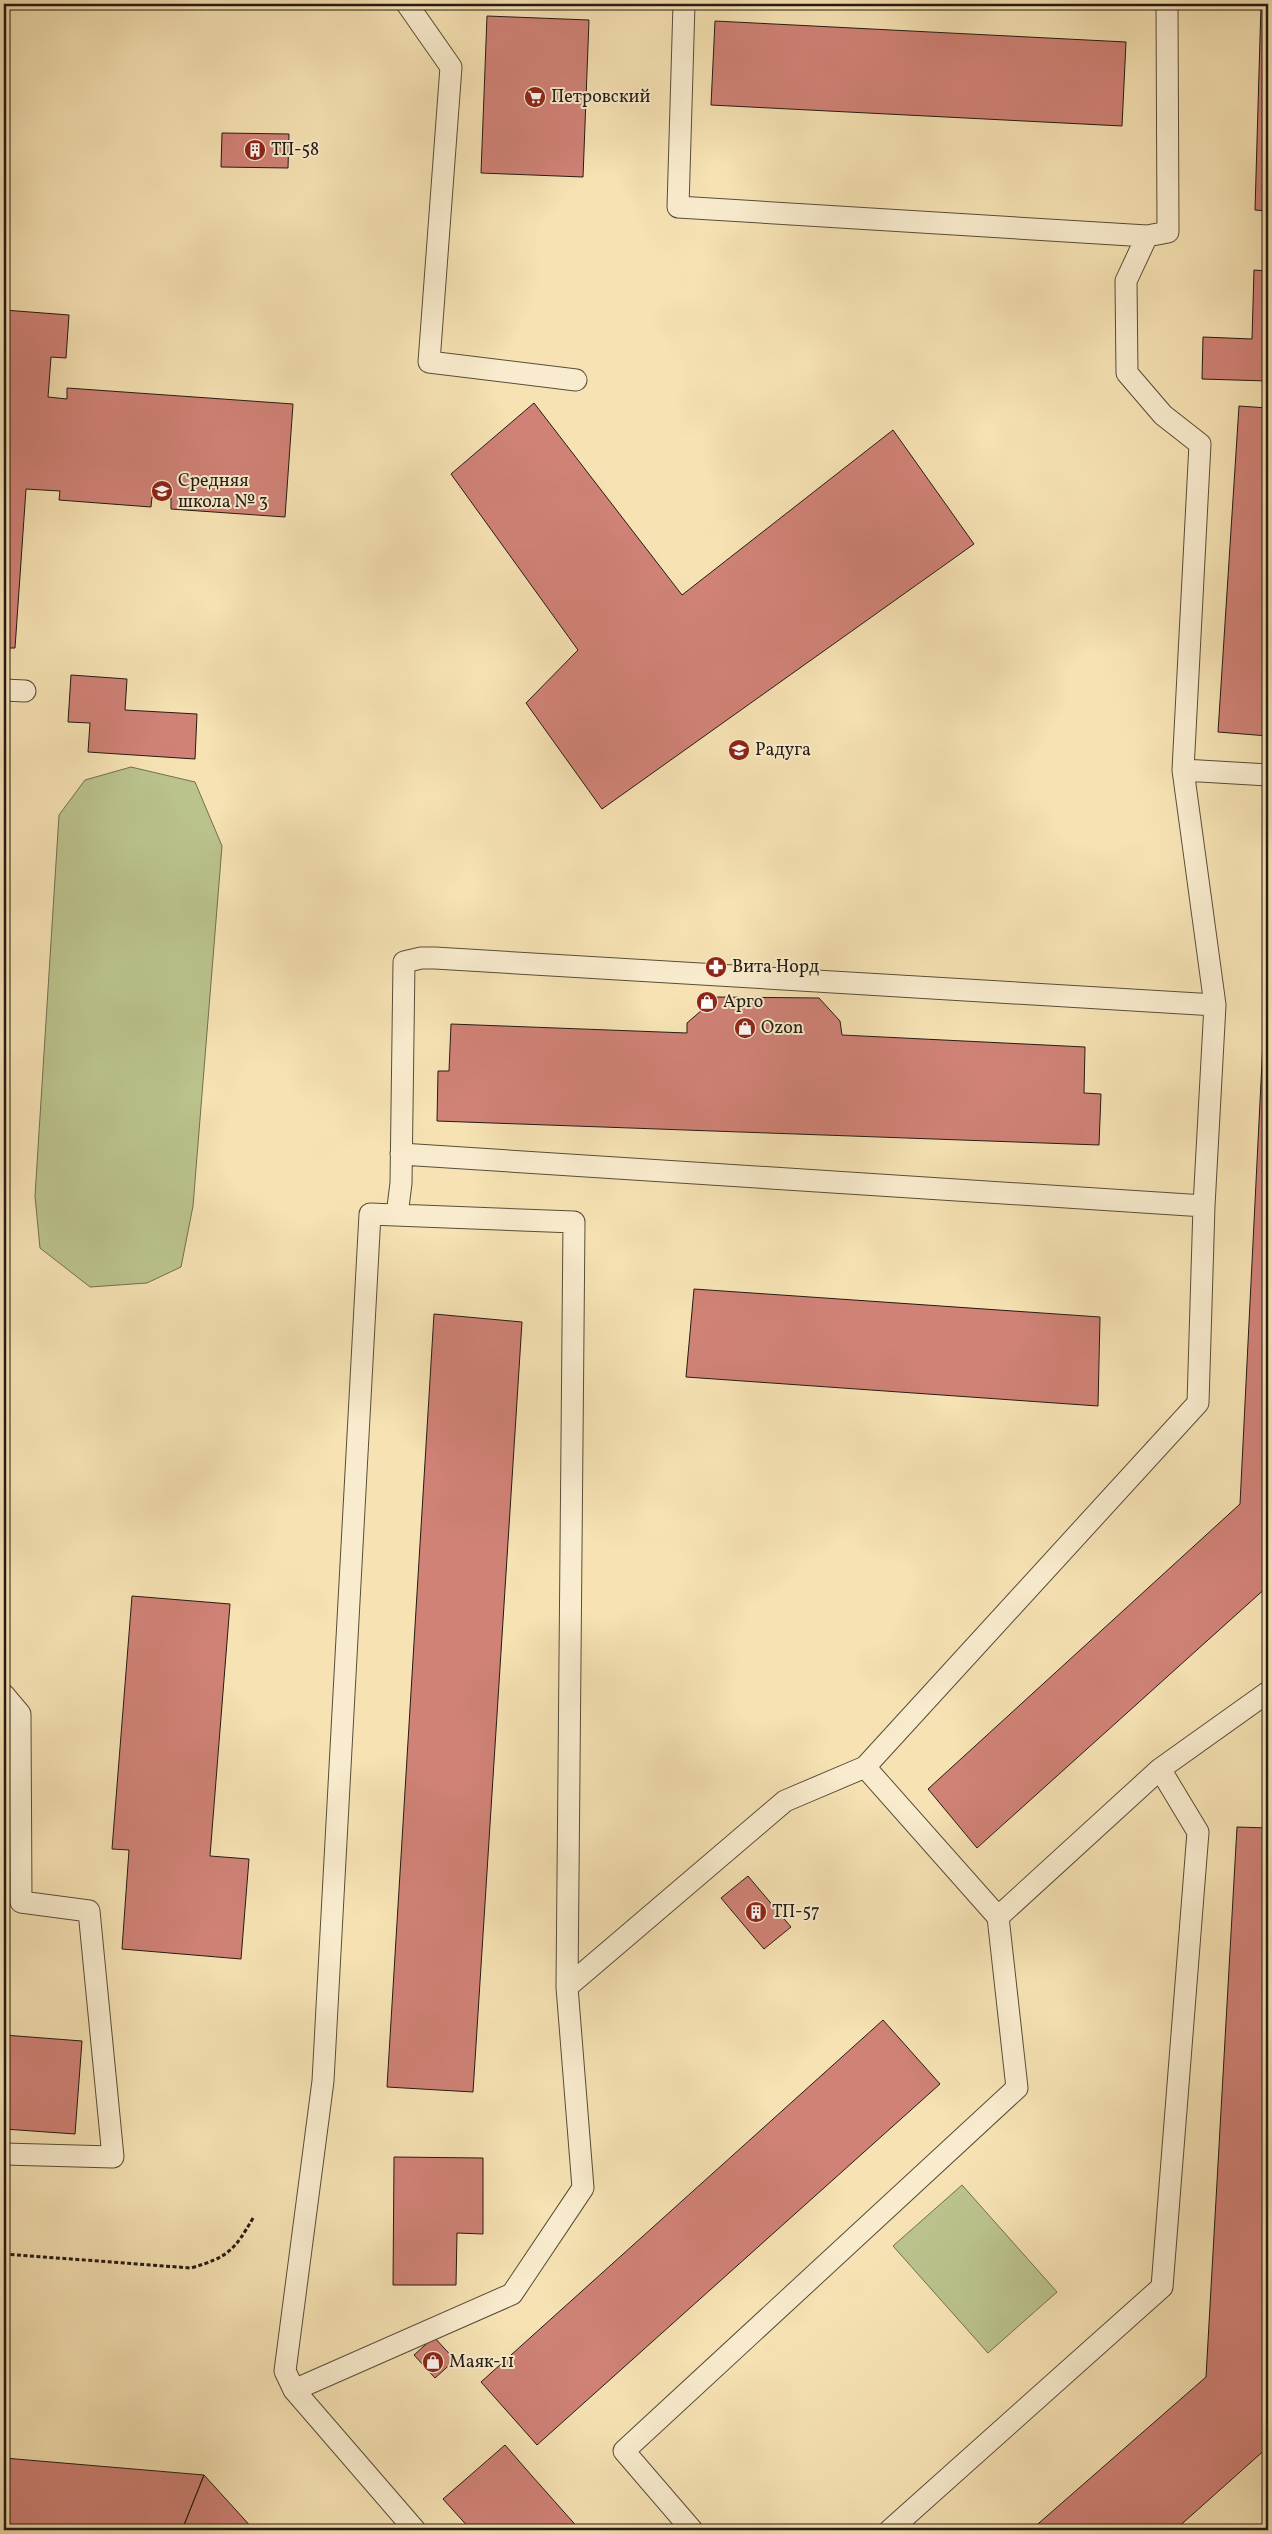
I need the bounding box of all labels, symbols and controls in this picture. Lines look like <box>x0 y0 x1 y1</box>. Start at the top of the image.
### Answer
supermarket icon: Петровский <box>523 85 547 109</box>
place label: Петровский <box>551 85 650 110</box>
building icon: ТП-58 <box>243 138 267 162</box>
place label: ТП-58 <box>271 138 319 163</box>
place label: Средняя школа № 3 <box>178 469 268 515</box>
school or university icon: Средняя школа № 3 <box>150 479 174 503</box>
school or university icon: Радуга <box>727 738 751 762</box>
place label: Радуга <box>755 738 811 763</box>
pharmacy icon: Вита Норд <box>704 955 728 979</box>
place label: Вита Норд <box>732 955 819 980</box>
shop icon: Арго <box>695 990 719 1014</box>
place label: Арго <box>723 990 763 1015</box>
shop icon: Ozon <box>733 1016 757 1040</box>
place label: Ozon <box>761 1016 804 1041</box>
building icon: ТП-57 <box>744 1900 768 1924</box>
place label: ТП-57 <box>772 1900 820 1925</box>
shop icon: Маяк-11 <box>421 2350 445 2374</box>
place label: Маяк-11 <box>449 2350 514 2375</box>

